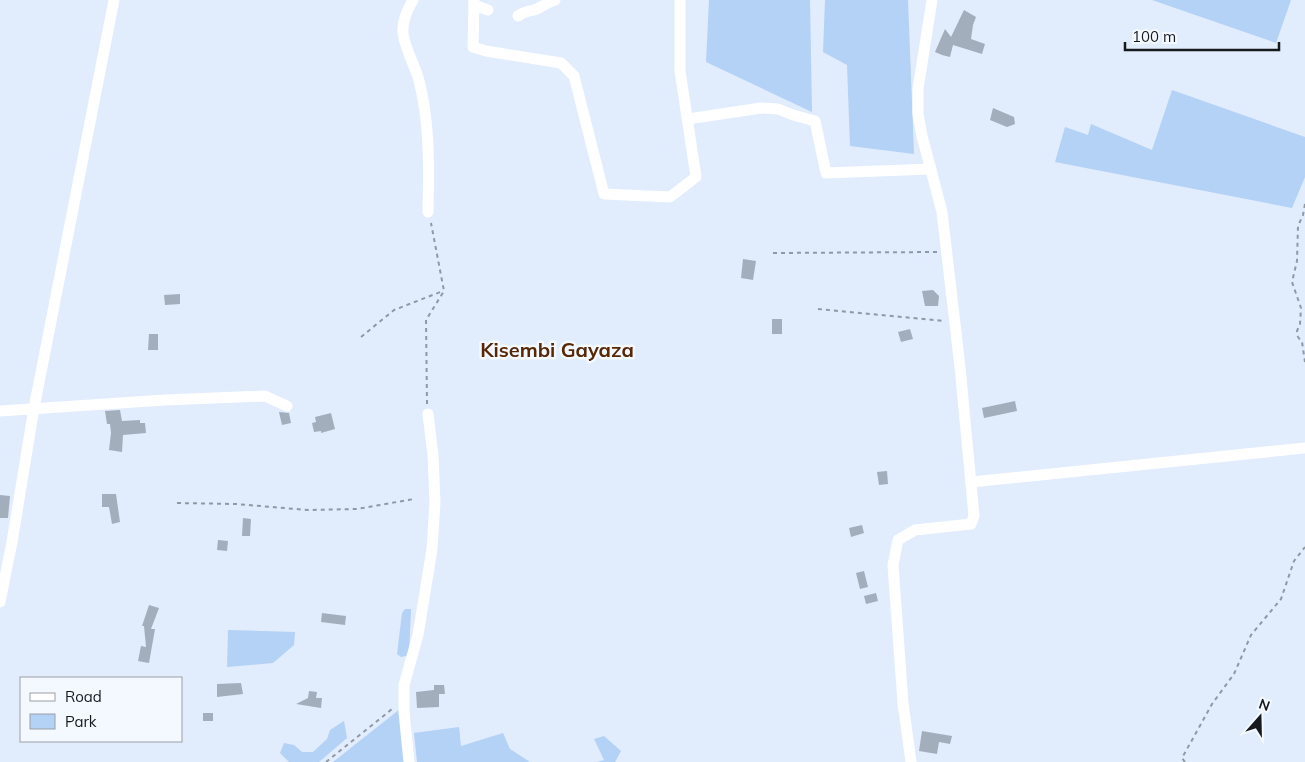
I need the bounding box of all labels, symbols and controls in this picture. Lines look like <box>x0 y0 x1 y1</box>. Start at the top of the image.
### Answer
scale bar <box>1125 20 1279 52</box>
text: 100 m <box>1132 27 1176 46</box>
district label: Kisembi Gayaza <box>480 337 634 362</box>
legend <box>20 677 182 742</box>
text: Road <box>65 687 102 706</box>
north arrow <box>1235 692 1285 742</box>
text: N <box>1256 695 1272 715</box>
text: Park <box>65 712 97 731</box>

